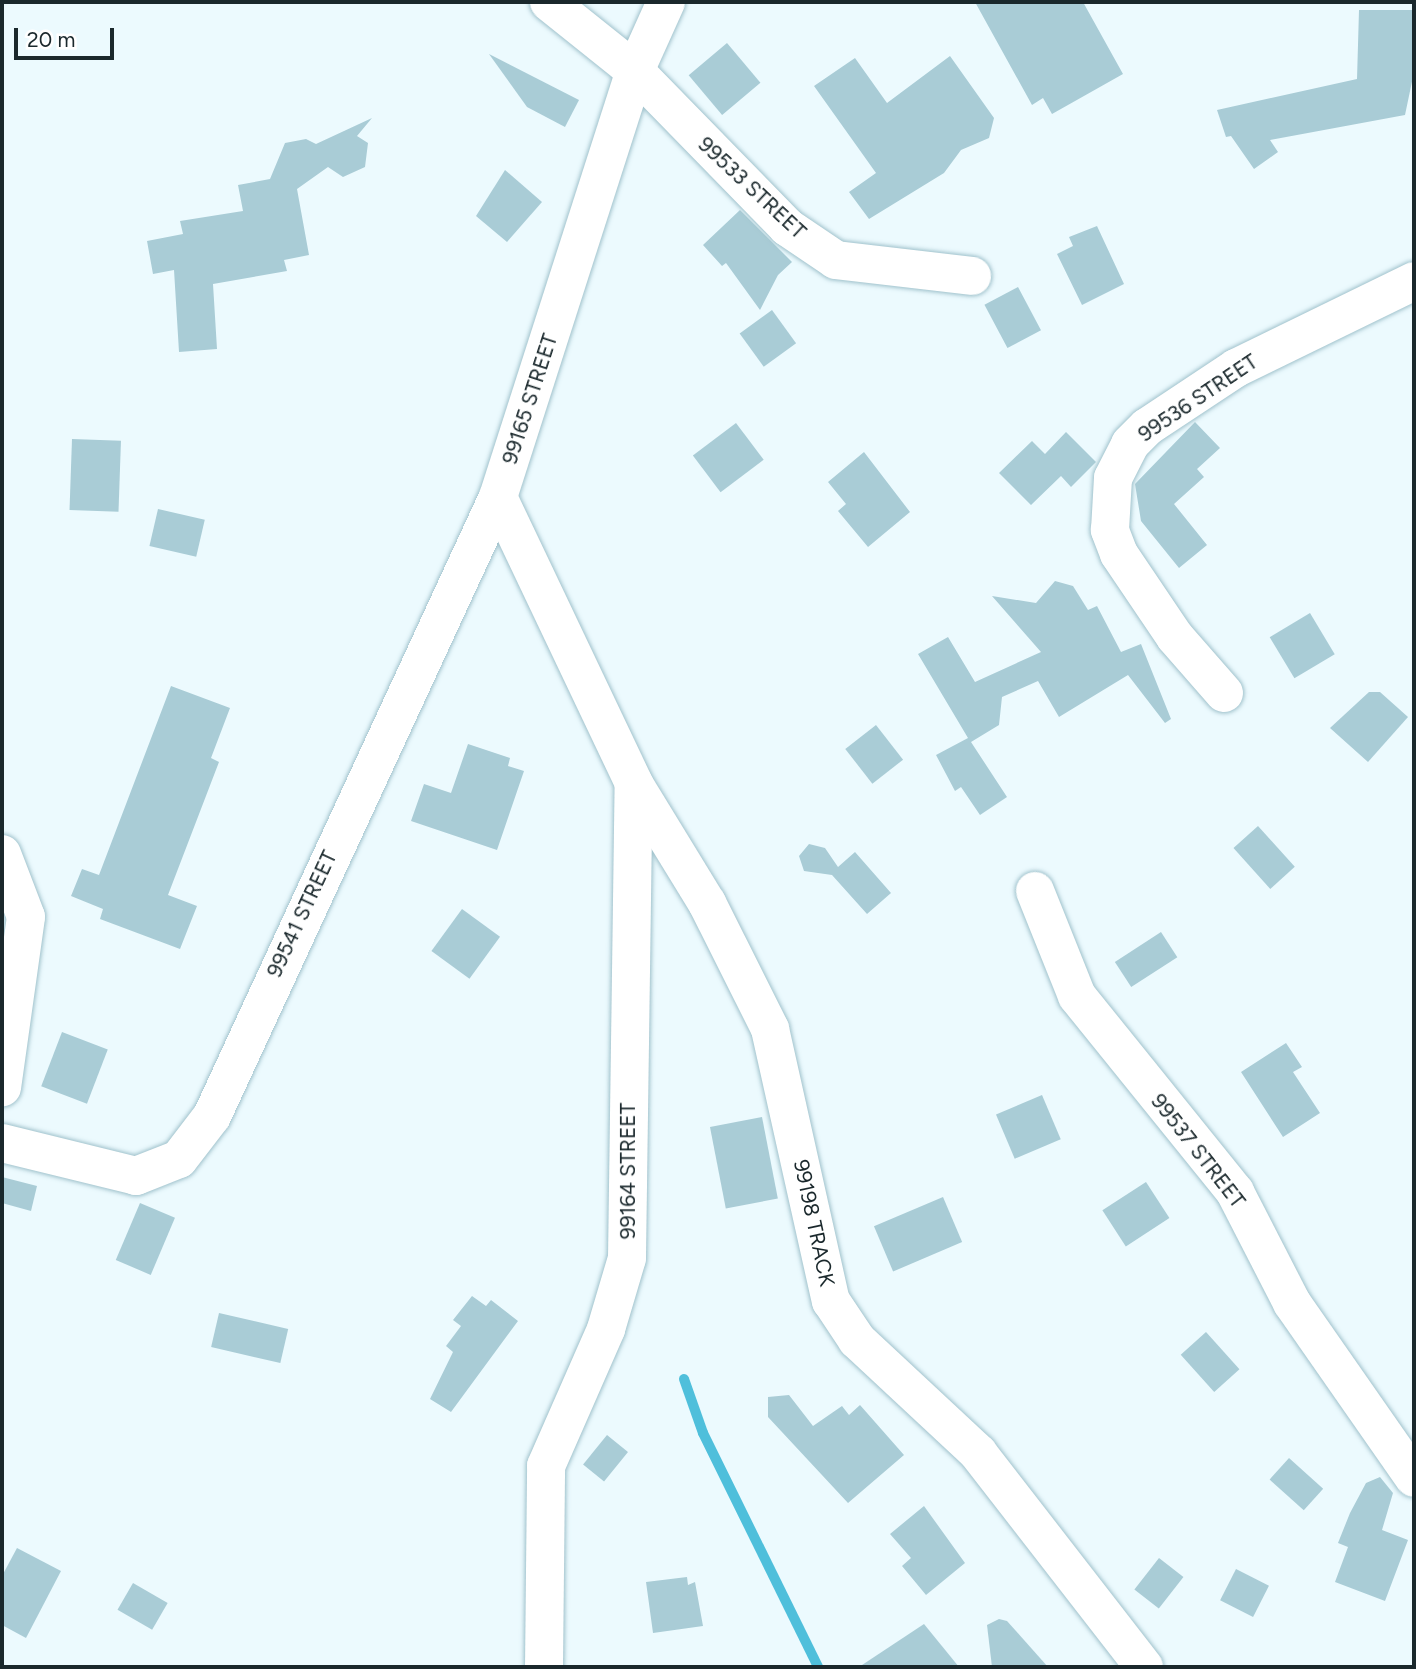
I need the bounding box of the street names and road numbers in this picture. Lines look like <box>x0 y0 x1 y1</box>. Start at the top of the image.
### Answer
street label: 99533 STREET <box>693 132 811 244</box>
street label: 99165 STREET <box>497 331 563 467</box>
street label: 99536 STREET <box>1134 349 1262 447</box>
street label: 99541 STREET <box>262 847 342 981</box>
street label: 99537 STREET <box>1146 1089 1250 1213</box>
street label: 99164 STREET <box>615 1103 641 1239</box>
street label: 99198 TRACK <box>788 1157 840 1289</box>

